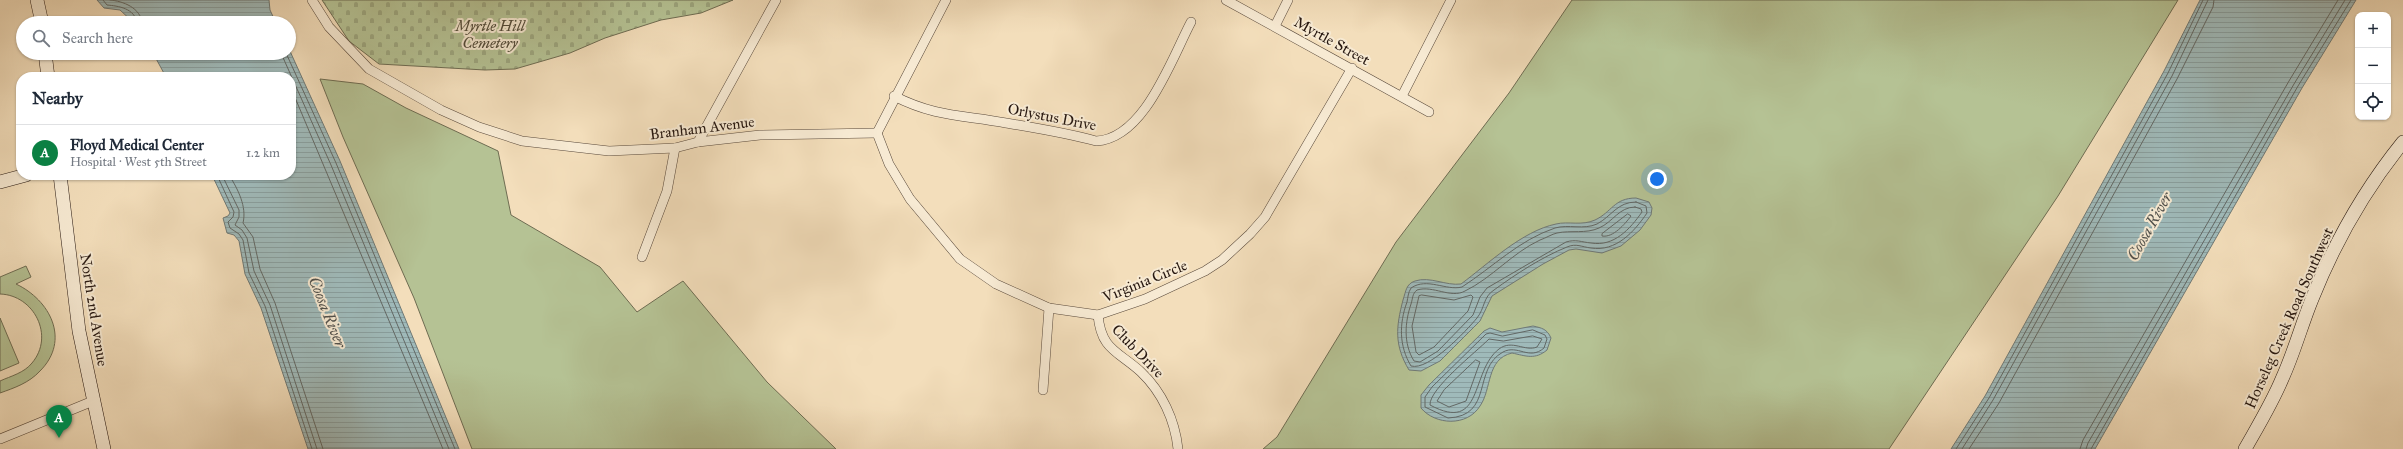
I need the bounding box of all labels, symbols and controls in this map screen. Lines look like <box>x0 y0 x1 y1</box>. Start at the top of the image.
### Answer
map controls <box>2355 12 2391 120</box>
button: + <box>2355 12 2391 48</box>
street label: Myrtle Street <box>1291 13 1374 70</box>
search box <box>16 16 296 60</box>
park label: Myrtle Hill Cemetery <box>453 17 527 52</box>
icon: search <box>30 27 52 49</box>
text: Search here <box>62 29 133 47</box>
button: − <box>2355 48 2391 84</box>
button: locate <box>2355 84 2391 120</box>
text: Nearby <box>32 88 83 109</box>
street label: Orlystus Drive <box>1006 100 1098 134</box>
street label: Branham Avenue <box>649 113 755 143</box>
text: Floyd Medical Center <box>70 136 204 154</box>
text: A <box>41 145 49 161</box>
text: 1.2 km <box>246 145 280 161</box>
text: Hospital · West 5th Street <box>70 154 207 170</box>
your location <box>1647 169 1667 189</box>
water label: Coosa River <box>2123 188 2177 264</box>
street label: Horseleg Creek Road Southwest <box>2241 224 2337 411</box>
street label: North 2nd Avenue <box>76 252 112 368</box>
street label: Virginia Circle <box>1099 256 1190 307</box>
water label: Coosa River <box>305 274 351 352</box>
street label: Club Drive <box>1108 321 1168 381</box>
pin: A <box>46 405 72 438</box>

